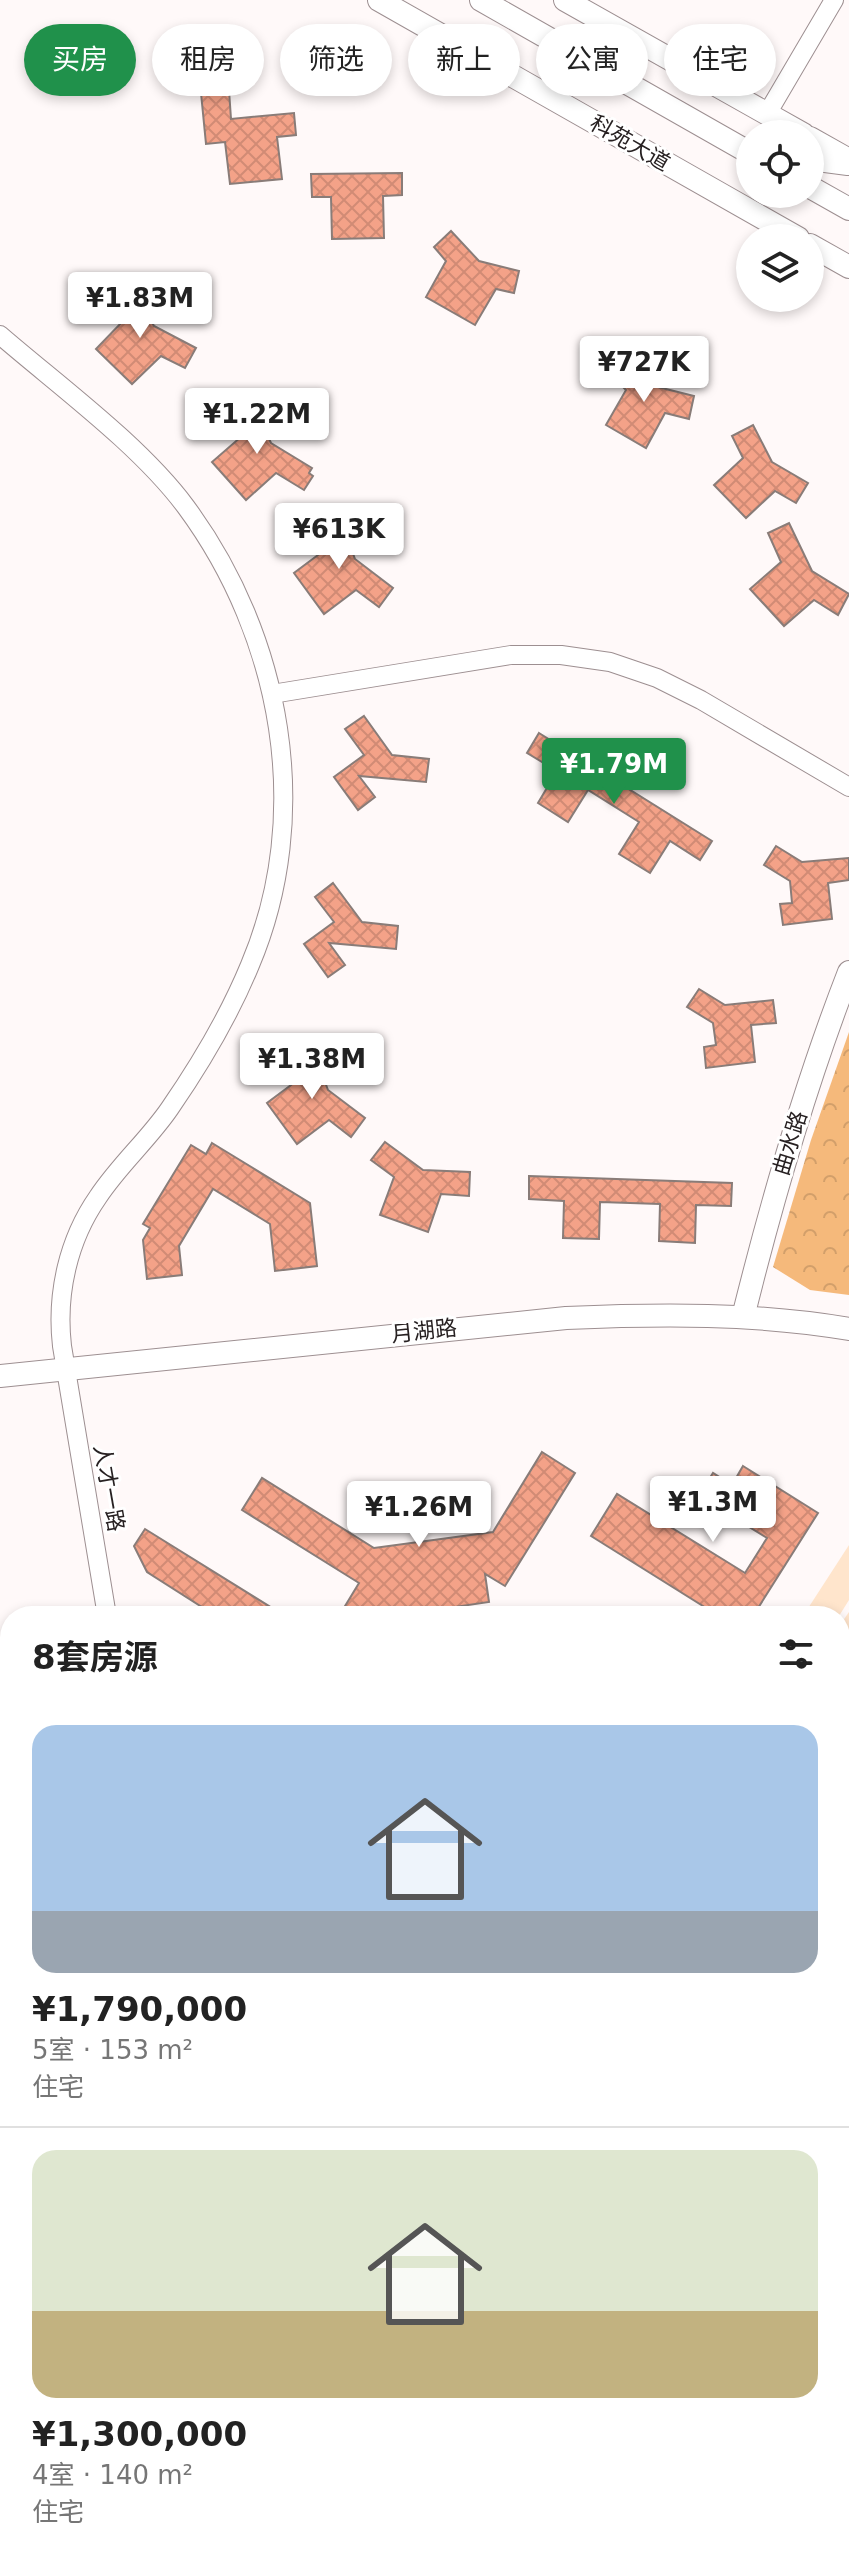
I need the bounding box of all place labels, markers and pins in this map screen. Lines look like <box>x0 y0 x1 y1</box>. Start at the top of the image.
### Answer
pin: ¥1.83M <box>75 272 205 340</box>
pin: ¥727K <box>588 336 700 404</box>
pin: ¥1.22M <box>192 388 322 456</box>
pin: ¥613K <box>283 503 395 571</box>
pin: ¥1.79M <box>549 738 679 806</box>
pin: ¥1.38M <box>247 1033 377 1101</box>
pin: ¥1.3M <box>657 1476 769 1544</box>
pin: ¥1.26M <box>354 1481 484 1549</box>

